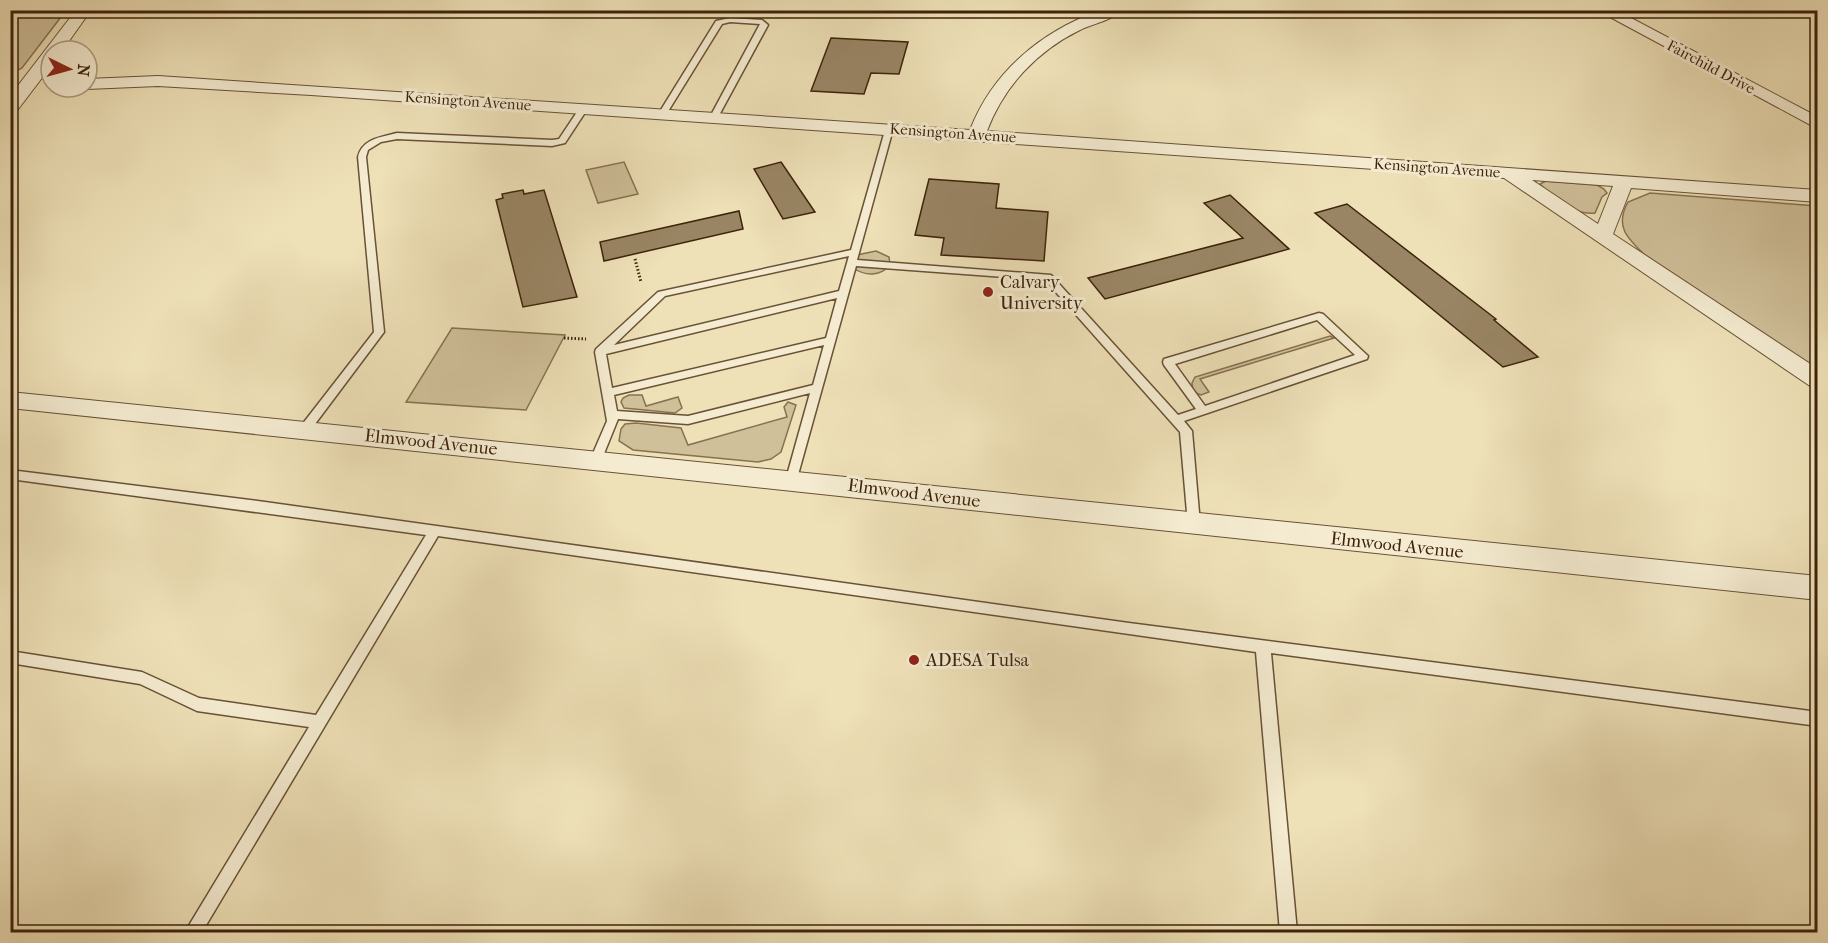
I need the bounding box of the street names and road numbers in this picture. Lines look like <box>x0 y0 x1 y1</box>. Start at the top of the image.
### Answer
street label: Fairchild Drive <box>1664 36 1759 98</box>
street label: Kensington Avenue <box>404 88 532 114</box>
street label: Kensington Avenue <box>889 120 1017 146</box>
street label: Kensington Avenue <box>1373 155 1501 181</box>
street label: Elmwood Avenue <box>363 425 499 460</box>
street label: Elmwood Avenue <box>846 475 982 512</box>
street label: Elmwood Avenue <box>1329 528 1465 563</box>

